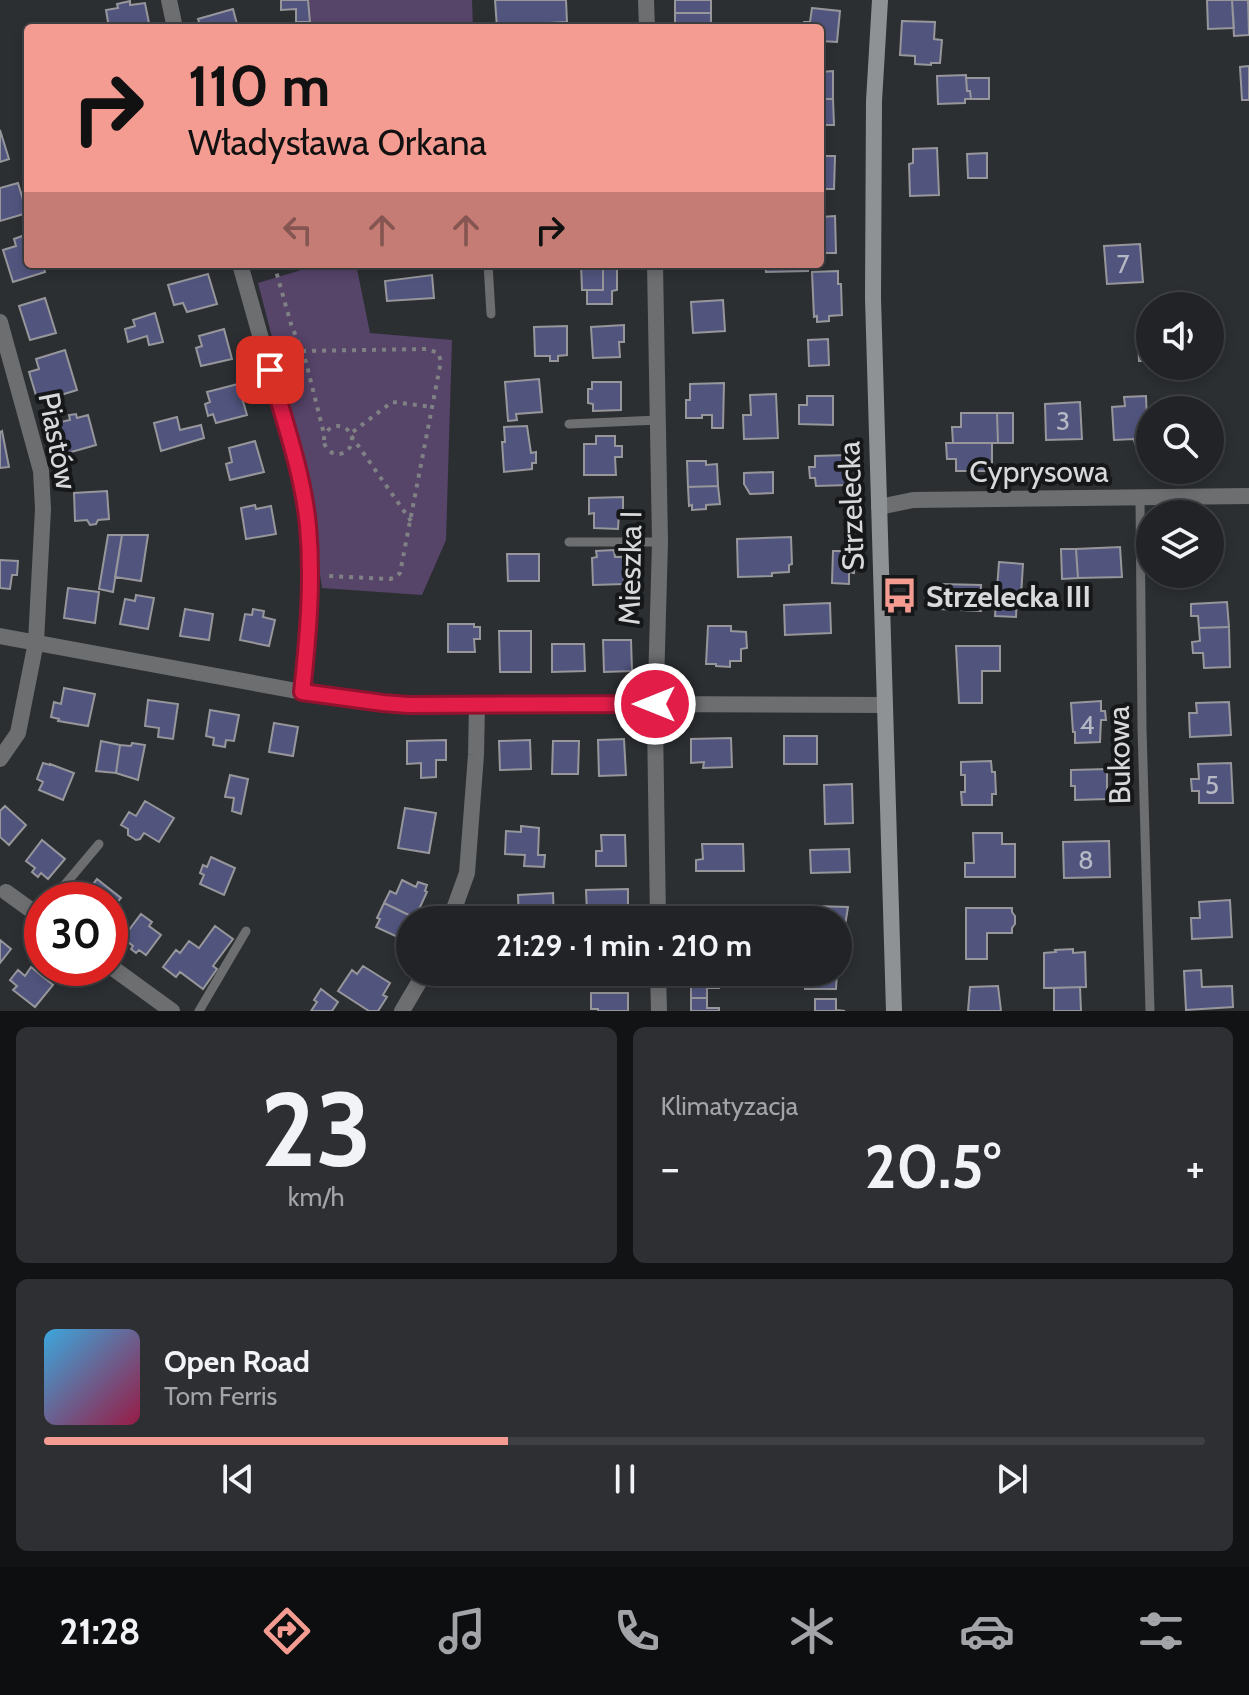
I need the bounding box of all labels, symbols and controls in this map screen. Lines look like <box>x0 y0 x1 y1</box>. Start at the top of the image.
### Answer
text: 110 m <box>188 52 330 120</box>
icon: right <box>56 56 160 160</box>
text: Władysława Orkana <box>188 120 487 164</box>
icon: left <box>276 208 320 252</box>
icon: ahead <box>360 208 404 252</box>
icon: ahead <box>444 208 488 252</box>
icon: right <box>528 208 572 252</box>
house number: 7 <box>1116 248 1130 280</box>
map controls <box>1136 292 1224 588</box>
button: sound <box>1136 292 1224 380</box>
pin <box>236 336 304 404</box>
icon: arrive <box>248 348 292 392</box>
street label: Piastów <box>30 389 86 493</box>
button: search <box>1136 396 1224 484</box>
house number: 3 <box>1056 405 1070 437</box>
street label: Strzelecka <box>830 440 872 571</box>
street label: Cyprysowa <box>969 453 1109 490</box>
button: layers <box>1136 500 1224 588</box>
street label: Mieszka I <box>611 510 649 626</box>
bus stop icon: Strzelecka III <box>881 577 919 615</box>
place label: Strzelecka III <box>926 578 1091 615</box>
position arrow <box>613 662 697 746</box>
street label: Bukowa <box>1100 705 1138 805</box>
house number: 4 <box>1079 709 1095 741</box>
house number: 5 <box>1205 769 1219 801</box>
house number: 8 <box>1078 844 1094 876</box>
speed limit sign: 30 <box>24 882 128 986</box>
text: 21:29 · 1 min · 210 m <box>496 927 752 964</box>
text: 23 <box>261 1066 372 1192</box>
text: Klimatyzacja <box>661 1090 798 1122</box>
text: 20.5° <box>865 1130 1001 1203</box>
text: − <box>661 1141 680 1194</box>
text: + <box>1186 1141 1205 1194</box>
text: km/h <box>288 1181 345 1213</box>
text: Open Road <box>164 1343 310 1380</box>
text: Tom Ferris <box>164 1380 277 1412</box>
icon: previous <box>216 1457 260 1501</box>
icon: pause <box>603 1457 647 1501</box>
icon: next <box>990 1457 1034 1501</box>
icon: directions <box>259 1603 315 1659</box>
icon: music <box>434 1603 490 1659</box>
icon: phone <box>609 1603 665 1659</box>
icon: climate <box>784 1603 840 1659</box>
icon: car <box>959 1603 1015 1659</box>
icon: filters <box>1133 1603 1189 1659</box>
text: 21:28 <box>59 1609 141 1653</box>

